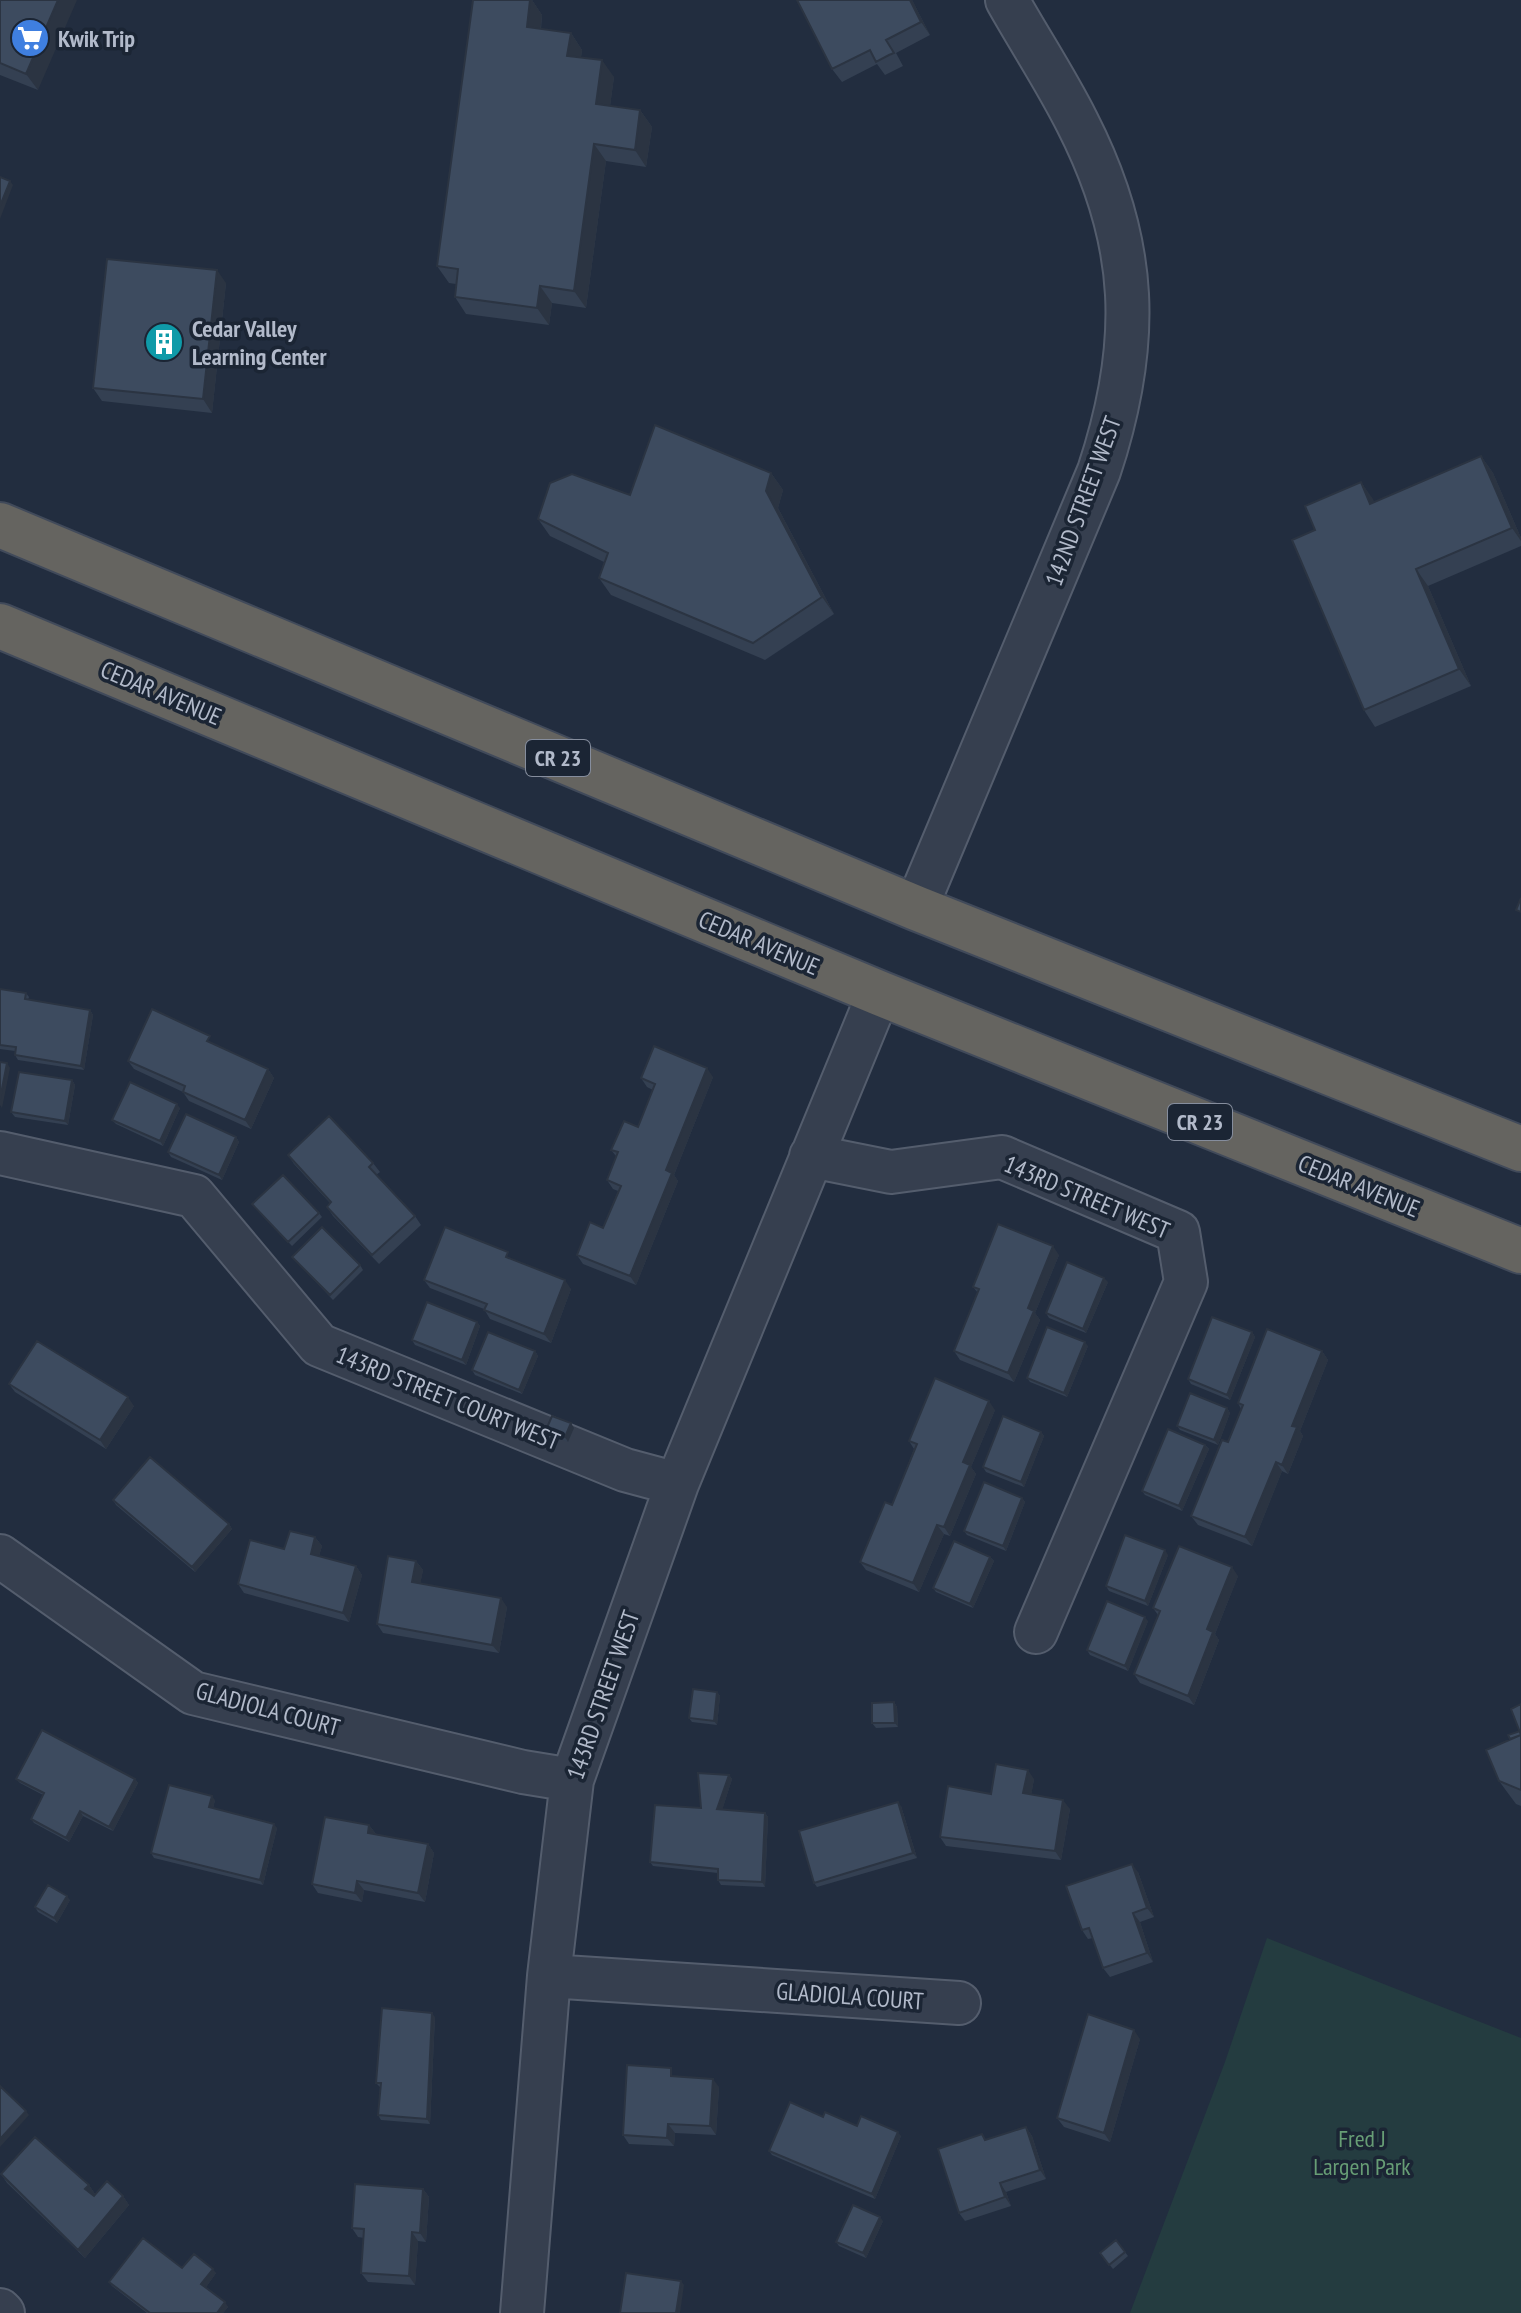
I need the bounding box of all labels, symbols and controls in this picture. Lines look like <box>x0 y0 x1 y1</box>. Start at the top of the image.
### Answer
supermarket icon: Kwik Trip <box>9 17 51 59</box>
place label: Kwik Trip <box>58 23 135 54</box>
place label: Cedar Valley Learning Center <box>192 313 328 372</box>
building icon: Cedar Valley Learning Center <box>143 321 185 363</box>
street label: 142ND STREET WEST <box>1038 412 1128 590</box>
street label: CEDAR AVENUE <box>96 654 226 732</box>
road number: CR 23 <box>526 740 590 776</box>
street label: CEDAR AVENUE <box>694 904 824 982</box>
road number: CR 23 <box>1168 1104 1232 1140</box>
street label: 143RD STREET WEST <box>1000 1148 1175 1246</box>
street label: CEDAR AVENUE <box>1294 1148 1424 1224</box>
street label: 143RD STREET COURT WEST <box>332 1339 565 1457</box>
street label: 143RD STREET WEST <box>560 1606 647 1784</box>
street label: GLADIOLA COURT <box>193 1675 344 1743</box>
street label: GLADIOLA COURT <box>775 1975 925 2017</box>
park label: Fred J Largen Park <box>1313 2123 1411 2182</box>

